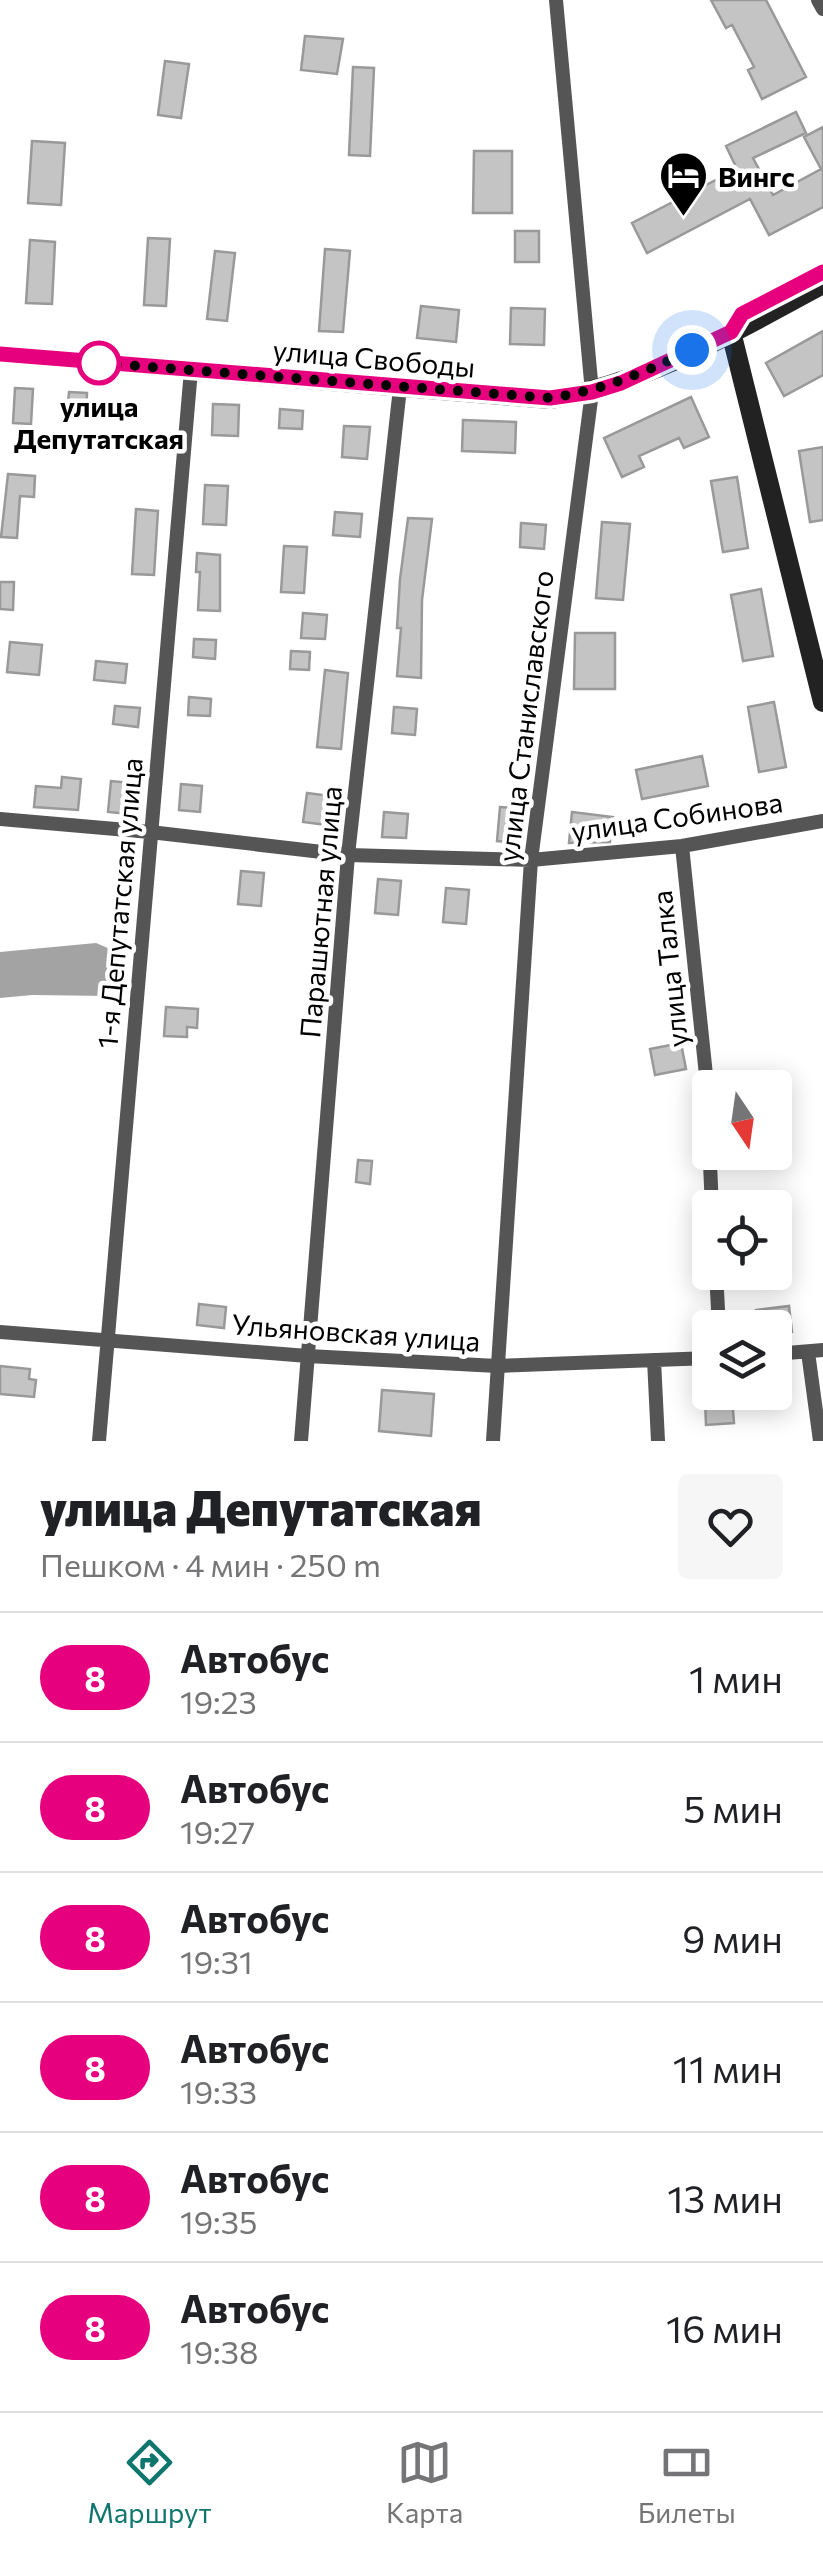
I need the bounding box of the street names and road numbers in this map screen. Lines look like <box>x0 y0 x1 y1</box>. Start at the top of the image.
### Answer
street label: улица Свободы <box>271 332 477 384</box>
street label: улица Станиславского <box>490 568 560 864</box>
street label: 1-я Депутатская улица <box>89 756 149 1050</box>
street label: улица Собинова <box>569 784 785 848</box>
street label: Парашютная улица <box>292 785 348 1039</box>
street label: улица Талка <box>644 889 694 1049</box>
street label: Ульяновская улица <box>231 1306 481 1358</box>

